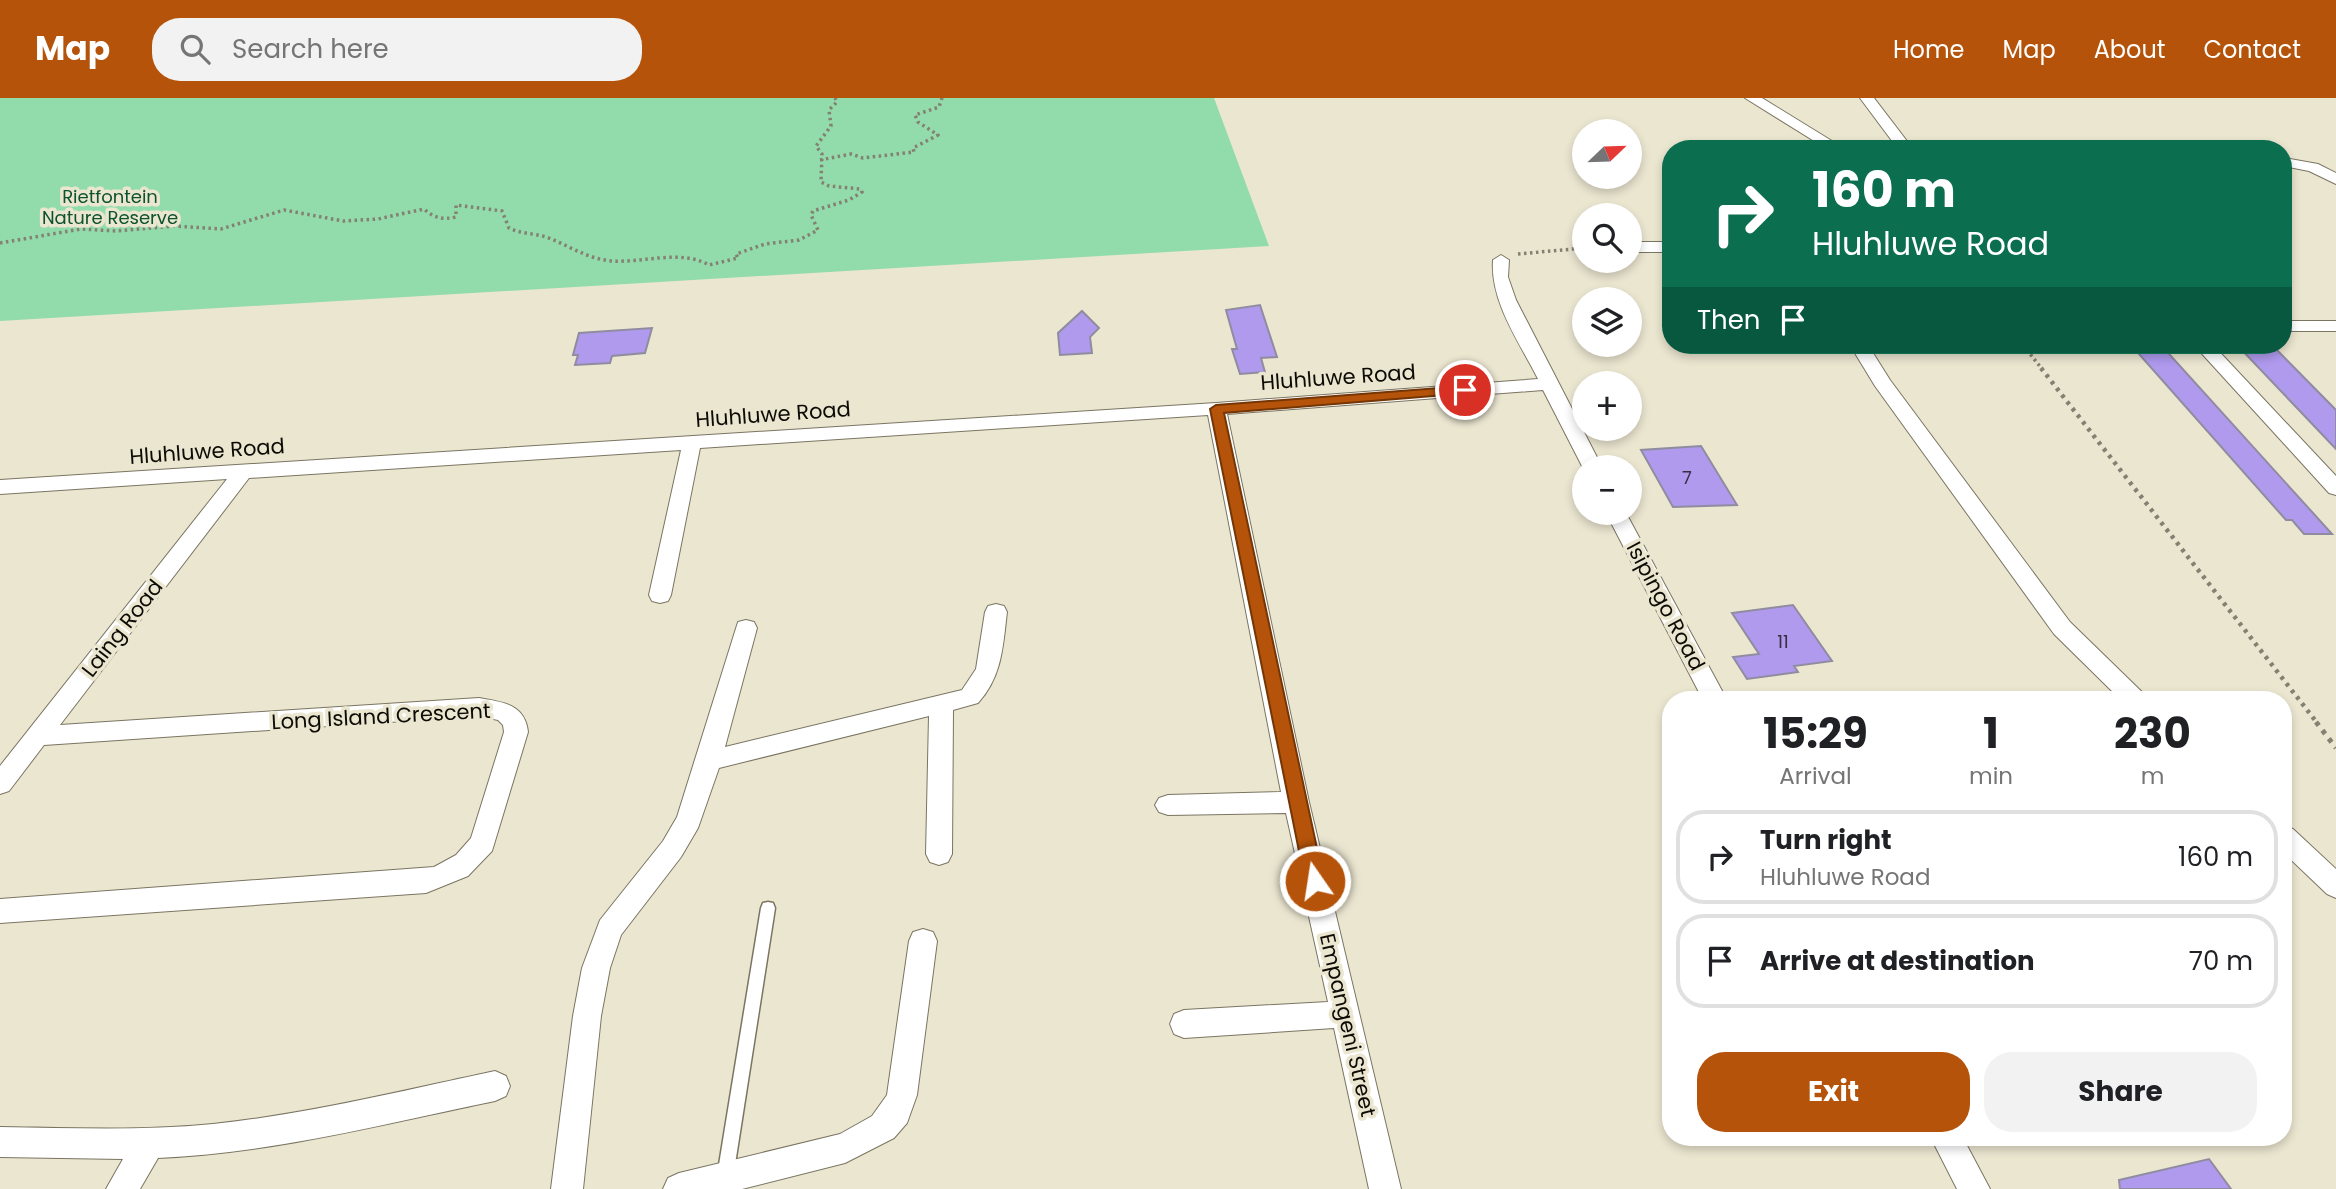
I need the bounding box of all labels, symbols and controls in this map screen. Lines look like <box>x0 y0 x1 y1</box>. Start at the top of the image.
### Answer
search box <box>152 18 642 81</box>
text: Map <box>35 25 110 72</box>
icon: search <box>176 30 214 68</box>
text: Search here <box>232 31 389 67</box>
text: Home <box>1893 33 1965 66</box>
text: Map <box>2003 33 2056 66</box>
text: About <box>2094 33 2165 66</box>
text: Contact <box>2203 33 2301 66</box>
north arrow <box>1572 119 1642 189</box>
map controls <box>1572 119 1642 525</box>
text: 160 m <box>1812 156 1956 224</box>
icon: right <box>1697 168 1788 259</box>
park label: Rietfontein Nature Reserve <box>42 184 178 230</box>
button: search <box>1572 203 1642 273</box>
text: Hluhluwe Road <box>1812 221 2049 266</box>
button: layers <box>1572 287 1642 357</box>
icon: arrive <box>1774 301 1812 339</box>
text: Then <box>1697 302 1760 338</box>
street label: Hluhluwe Road <box>1259 357 1417 397</box>
pin <box>1435 360 1495 420</box>
icon: arrive <box>1446 371 1484 409</box>
button: + <box>1572 371 1642 441</box>
street label: Hluhluwe Road <box>694 394 852 434</box>
street label: Hluhluwe Road <box>128 431 286 471</box>
button: − <box>1572 455 1642 525</box>
house number: 7 <box>1682 465 1692 490</box>
street label: Isipingo Road <box>1620 537 1712 675</box>
street label: Laing Road <box>75 573 169 683</box>
house number: 11 <box>1777 629 1789 654</box>
street label: Long Island Crescent <box>271 696 491 736</box>
text: 15:29 <box>1763 704 1868 763</box>
text: 1 <box>1983 704 1999 763</box>
text: 230 <box>2114 704 2191 763</box>
text: Arrival <box>1779 760 1852 792</box>
text: min <box>1969 760 2013 792</box>
text: m <box>2141 760 2164 792</box>
text: Turn right <box>1760 822 1892 858</box>
icon: right <box>1701 838 1739 876</box>
text: 160 m <box>2178 839 2253 875</box>
position arrow <box>1278 844 1352 918</box>
text: Hluhluwe Road <box>1760 861 1930 893</box>
street label: Empangeni Street <box>1313 931 1383 1119</box>
icon: arrive <box>1701 942 1739 980</box>
text: Arrive at destination <box>1760 943 2035 979</box>
text: 70 m <box>2189 943 2253 979</box>
button: Exit <box>1697 1052 1970 1132</box>
button: Share <box>1984 1052 2257 1132</box>

